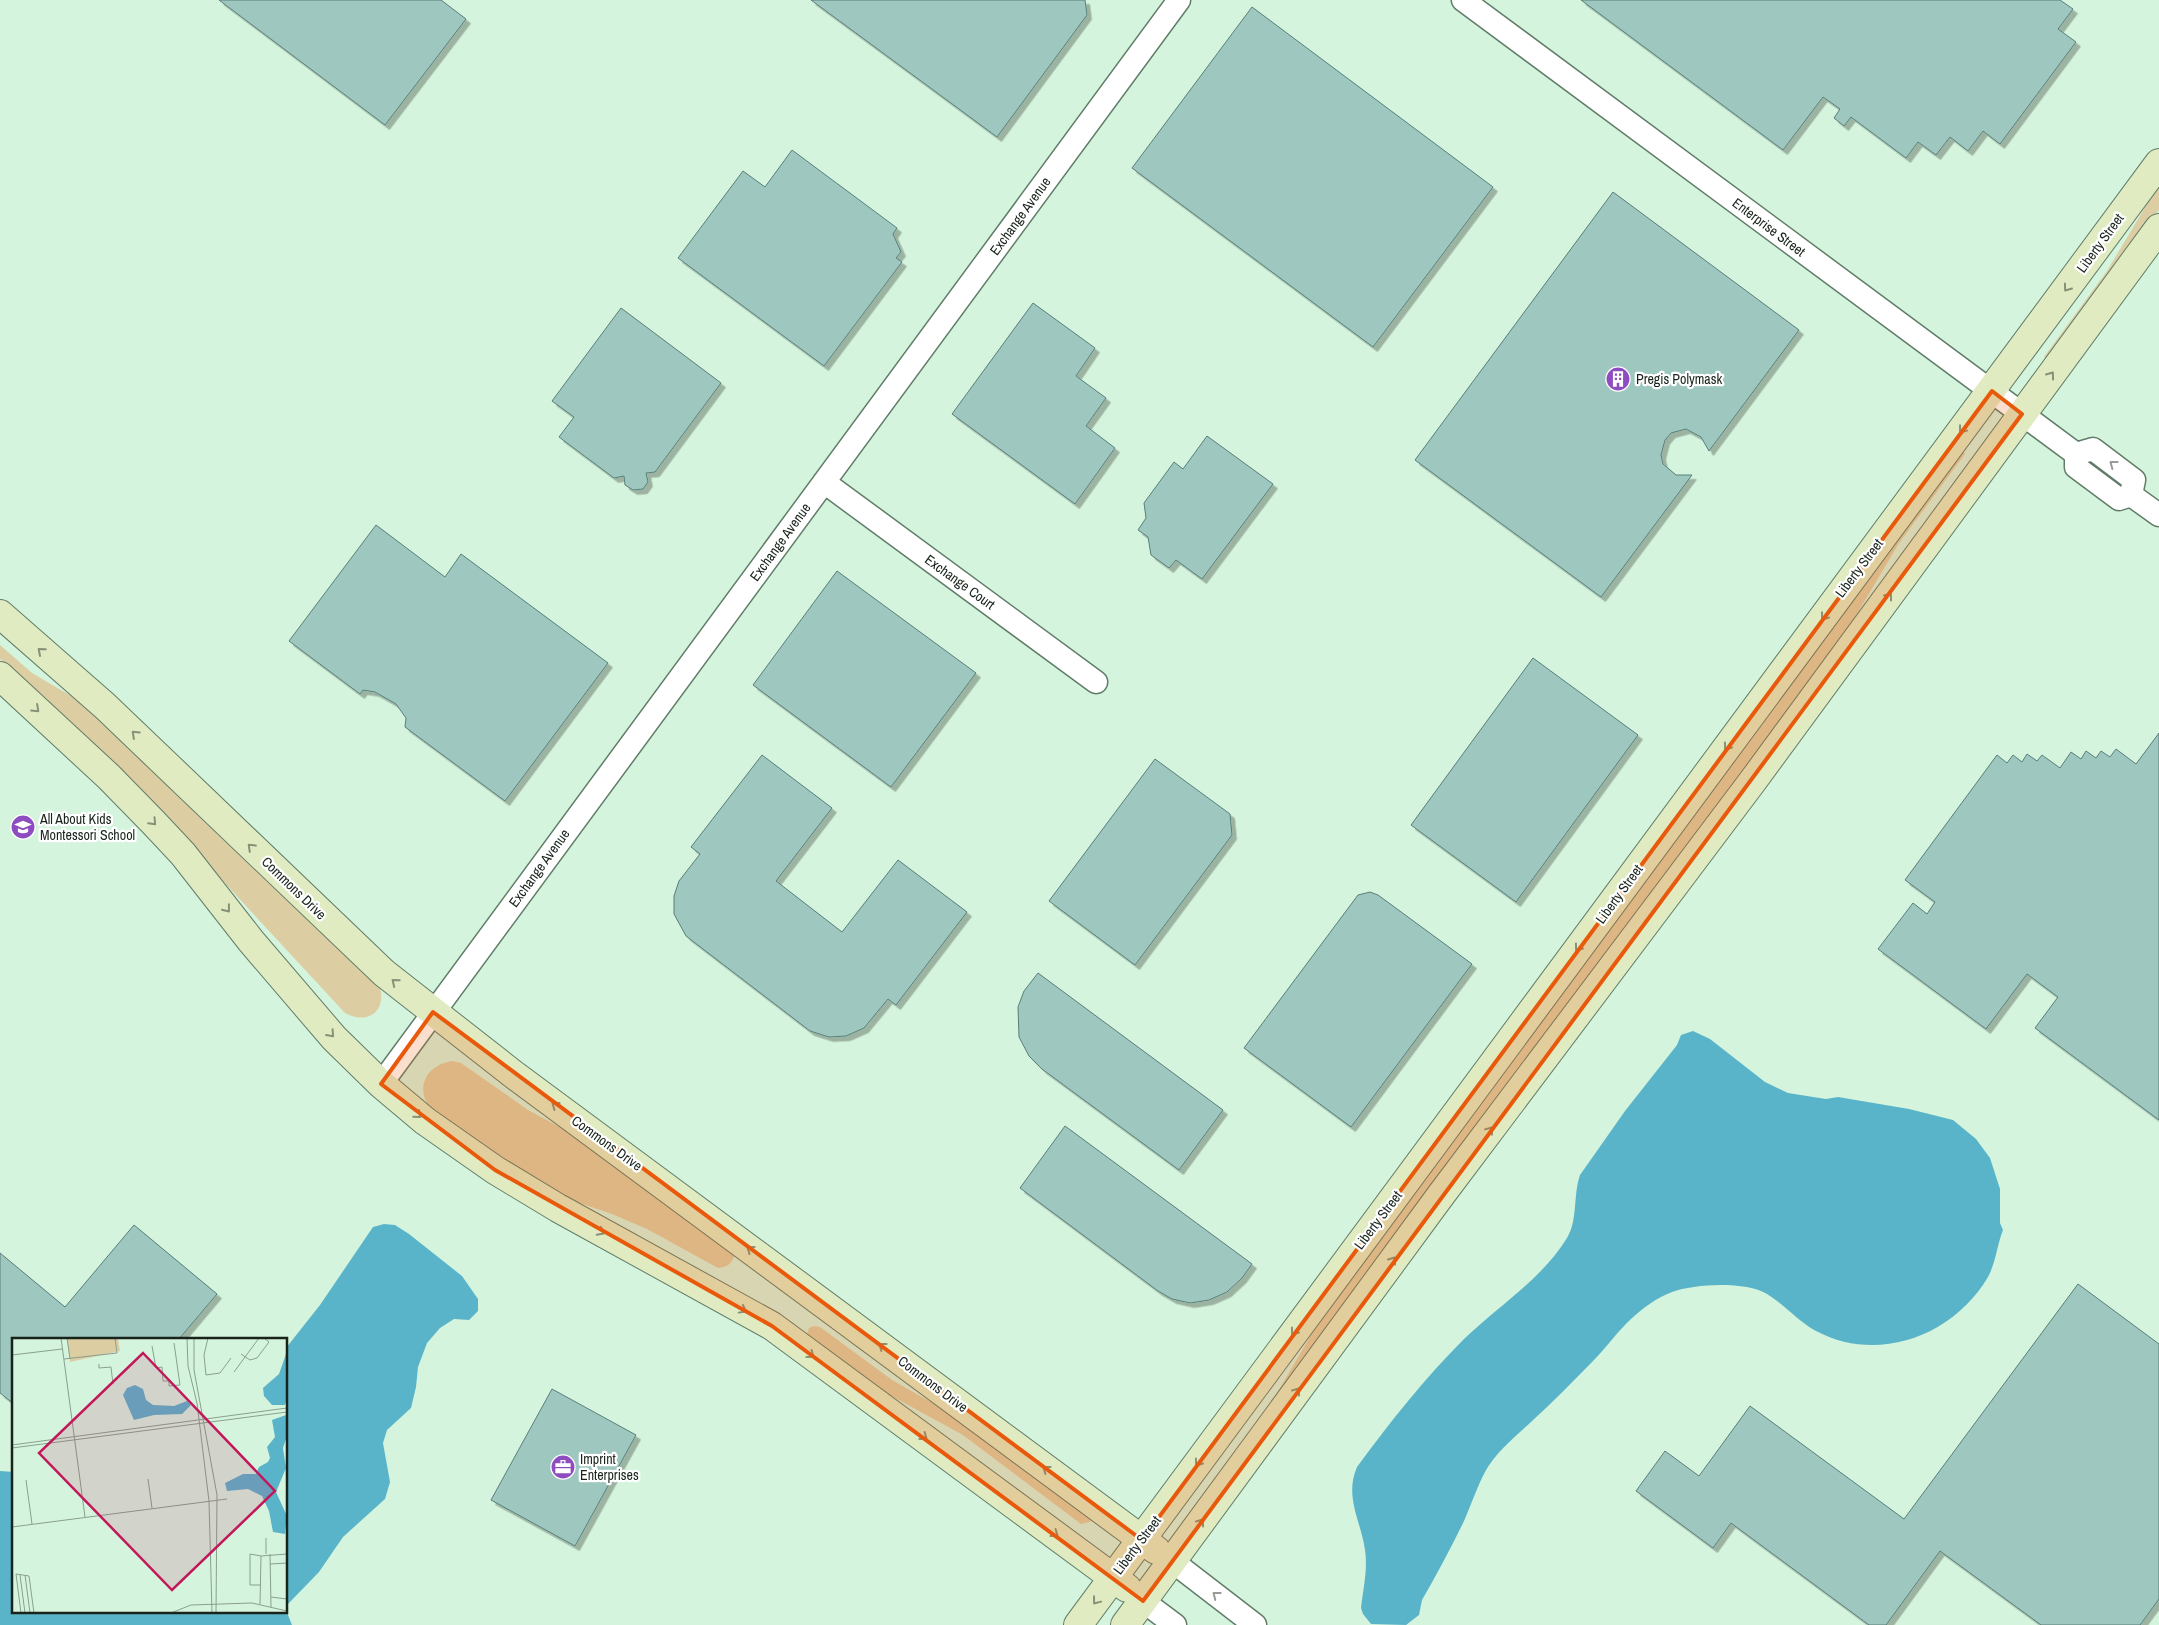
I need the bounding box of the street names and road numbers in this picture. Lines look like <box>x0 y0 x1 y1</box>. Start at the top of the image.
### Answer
street label: Exchange Avenue <box>986 173 1054 259</box>
street label: Enterprise Street <box>1729 194 1809 260</box>
street label: Liberty Street <box>2072 210 2128 276</box>
street label: Exchange Avenue <box>746 499 814 585</box>
street label: Liberty Street <box>1831 535 1887 601</box>
street label: Exchange Court <box>921 551 999 613</box>
street label: Exchange Avenue <box>505 825 573 911</box>
street label: Commons Drive <box>258 853 330 923</box>
street label: Liberty Street <box>1591 861 1647 927</box>
street label: Commons Drive <box>568 1111 646 1175</box>
street label: Liberty Street <box>1350 1187 1406 1253</box>
street label: Commons Drive <box>894 1352 972 1416</box>
street label: Liberty Street <box>1109 1512 1165 1578</box>

